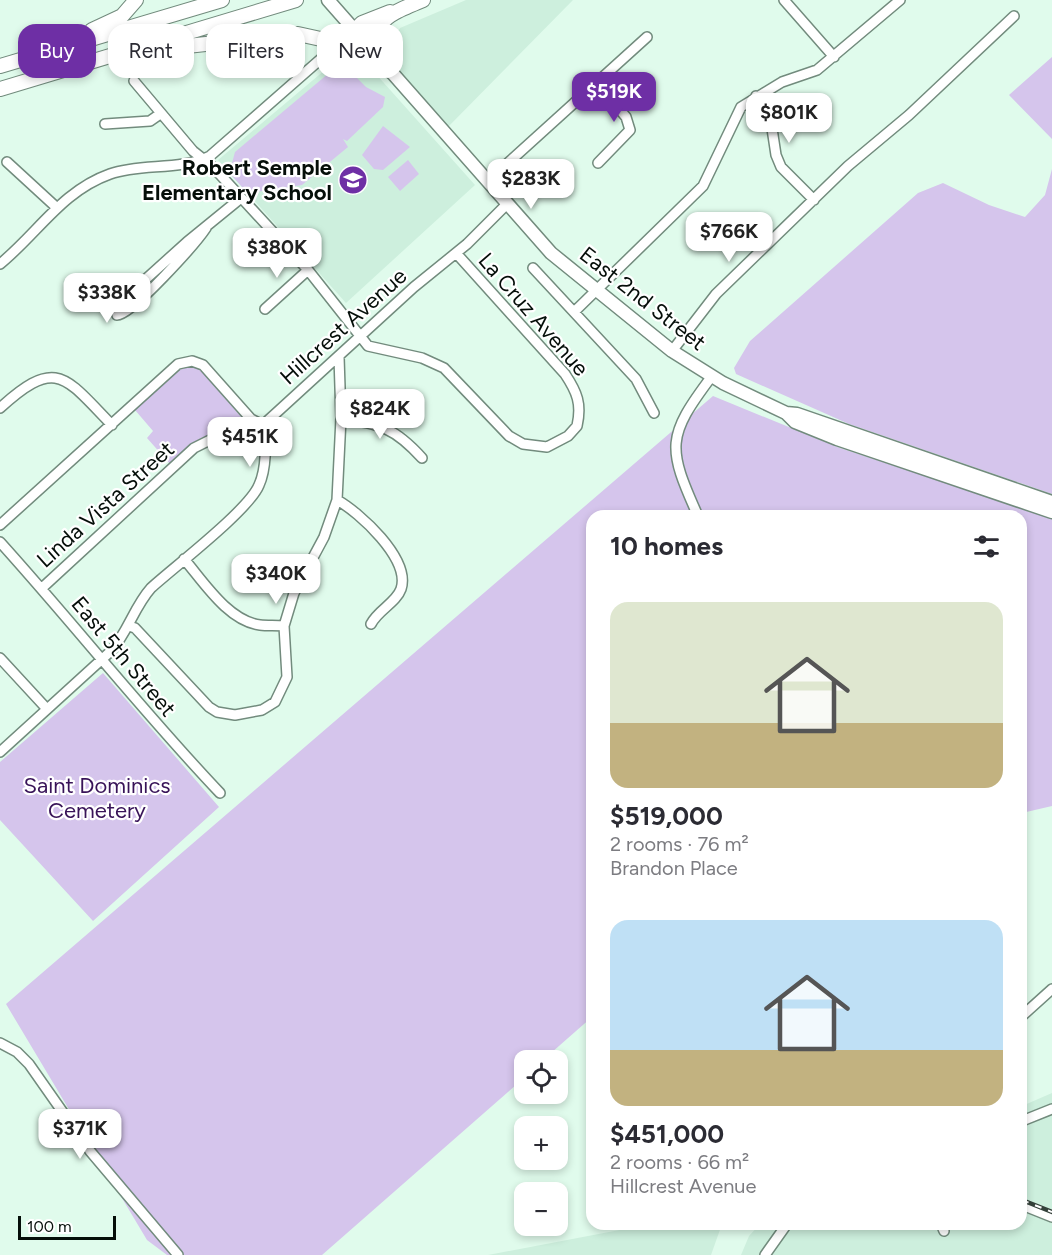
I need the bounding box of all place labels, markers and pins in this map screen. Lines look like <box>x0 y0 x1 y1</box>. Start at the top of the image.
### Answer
pin: $519K <box>572 72 656 123</box>
pin: $801K <box>747 93 831 144</box>
place label: Robert Semple Elementary School <box>142 154 332 206</box>
pin: $283K <box>489 159 573 210</box>
school or university icon: Robert Semple Elementary School <box>337 164 369 196</box>
pin: $766K <box>687 212 771 263</box>
pin: $380K <box>235 228 319 279</box>
pin: $338K <box>65 273 149 324</box>
pin: $824K <box>338 389 422 440</box>
pin: $451K <box>208 417 292 468</box>
pin: $340K <box>234 554 318 605</box>
pin: $371K <box>38 1109 122 1160</box>

